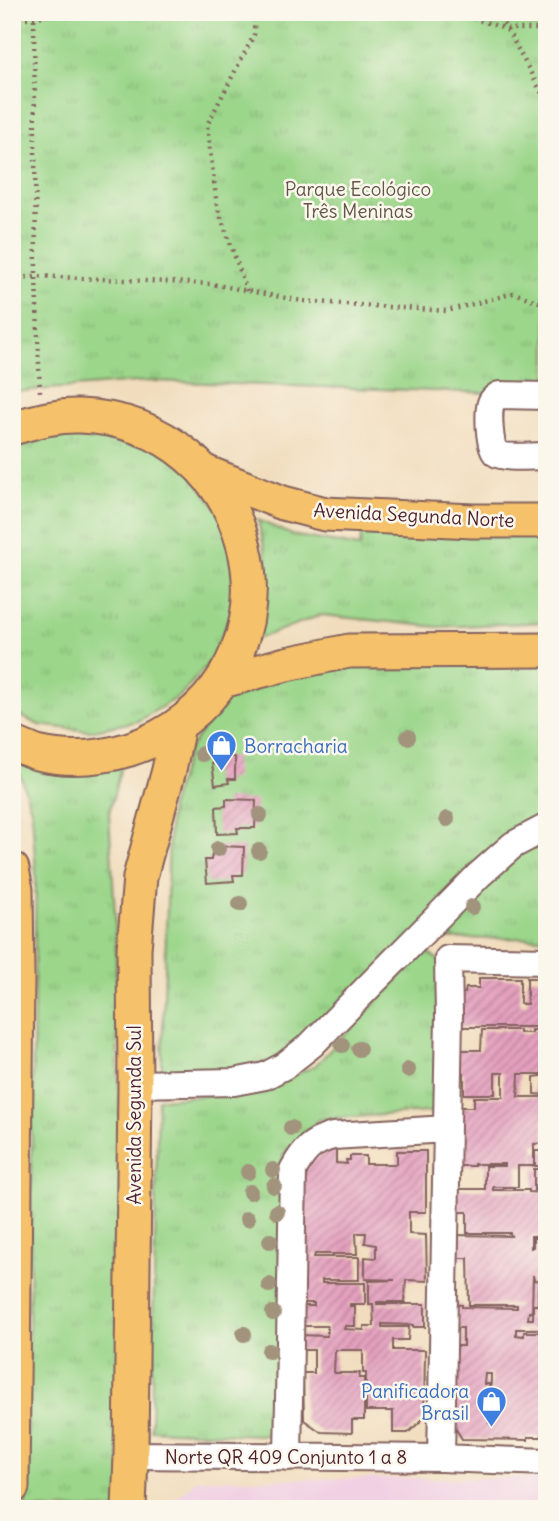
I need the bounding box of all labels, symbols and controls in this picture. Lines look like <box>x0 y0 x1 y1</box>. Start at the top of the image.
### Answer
park label: Parque Ecológico Três Meninas <box>285 177 431 223</box>
street label: Avenida Segunda Norte <box>313 498 515 532</box>
shop icon: Borracharia <box>204 729 238 773</box>
place label: Borracharia <box>244 734 348 758</box>
street label: Avenida Segunda Sul <box>122 1025 146 1205</box>
place label: Panificadora Brasil <box>361 1379 469 1425</box>
shop icon: Panificadora Brasil <box>475 1385 509 1429</box>
street label: Norte QR 409 Conjunto 1 a 8 <box>165 1445 407 1469</box>

